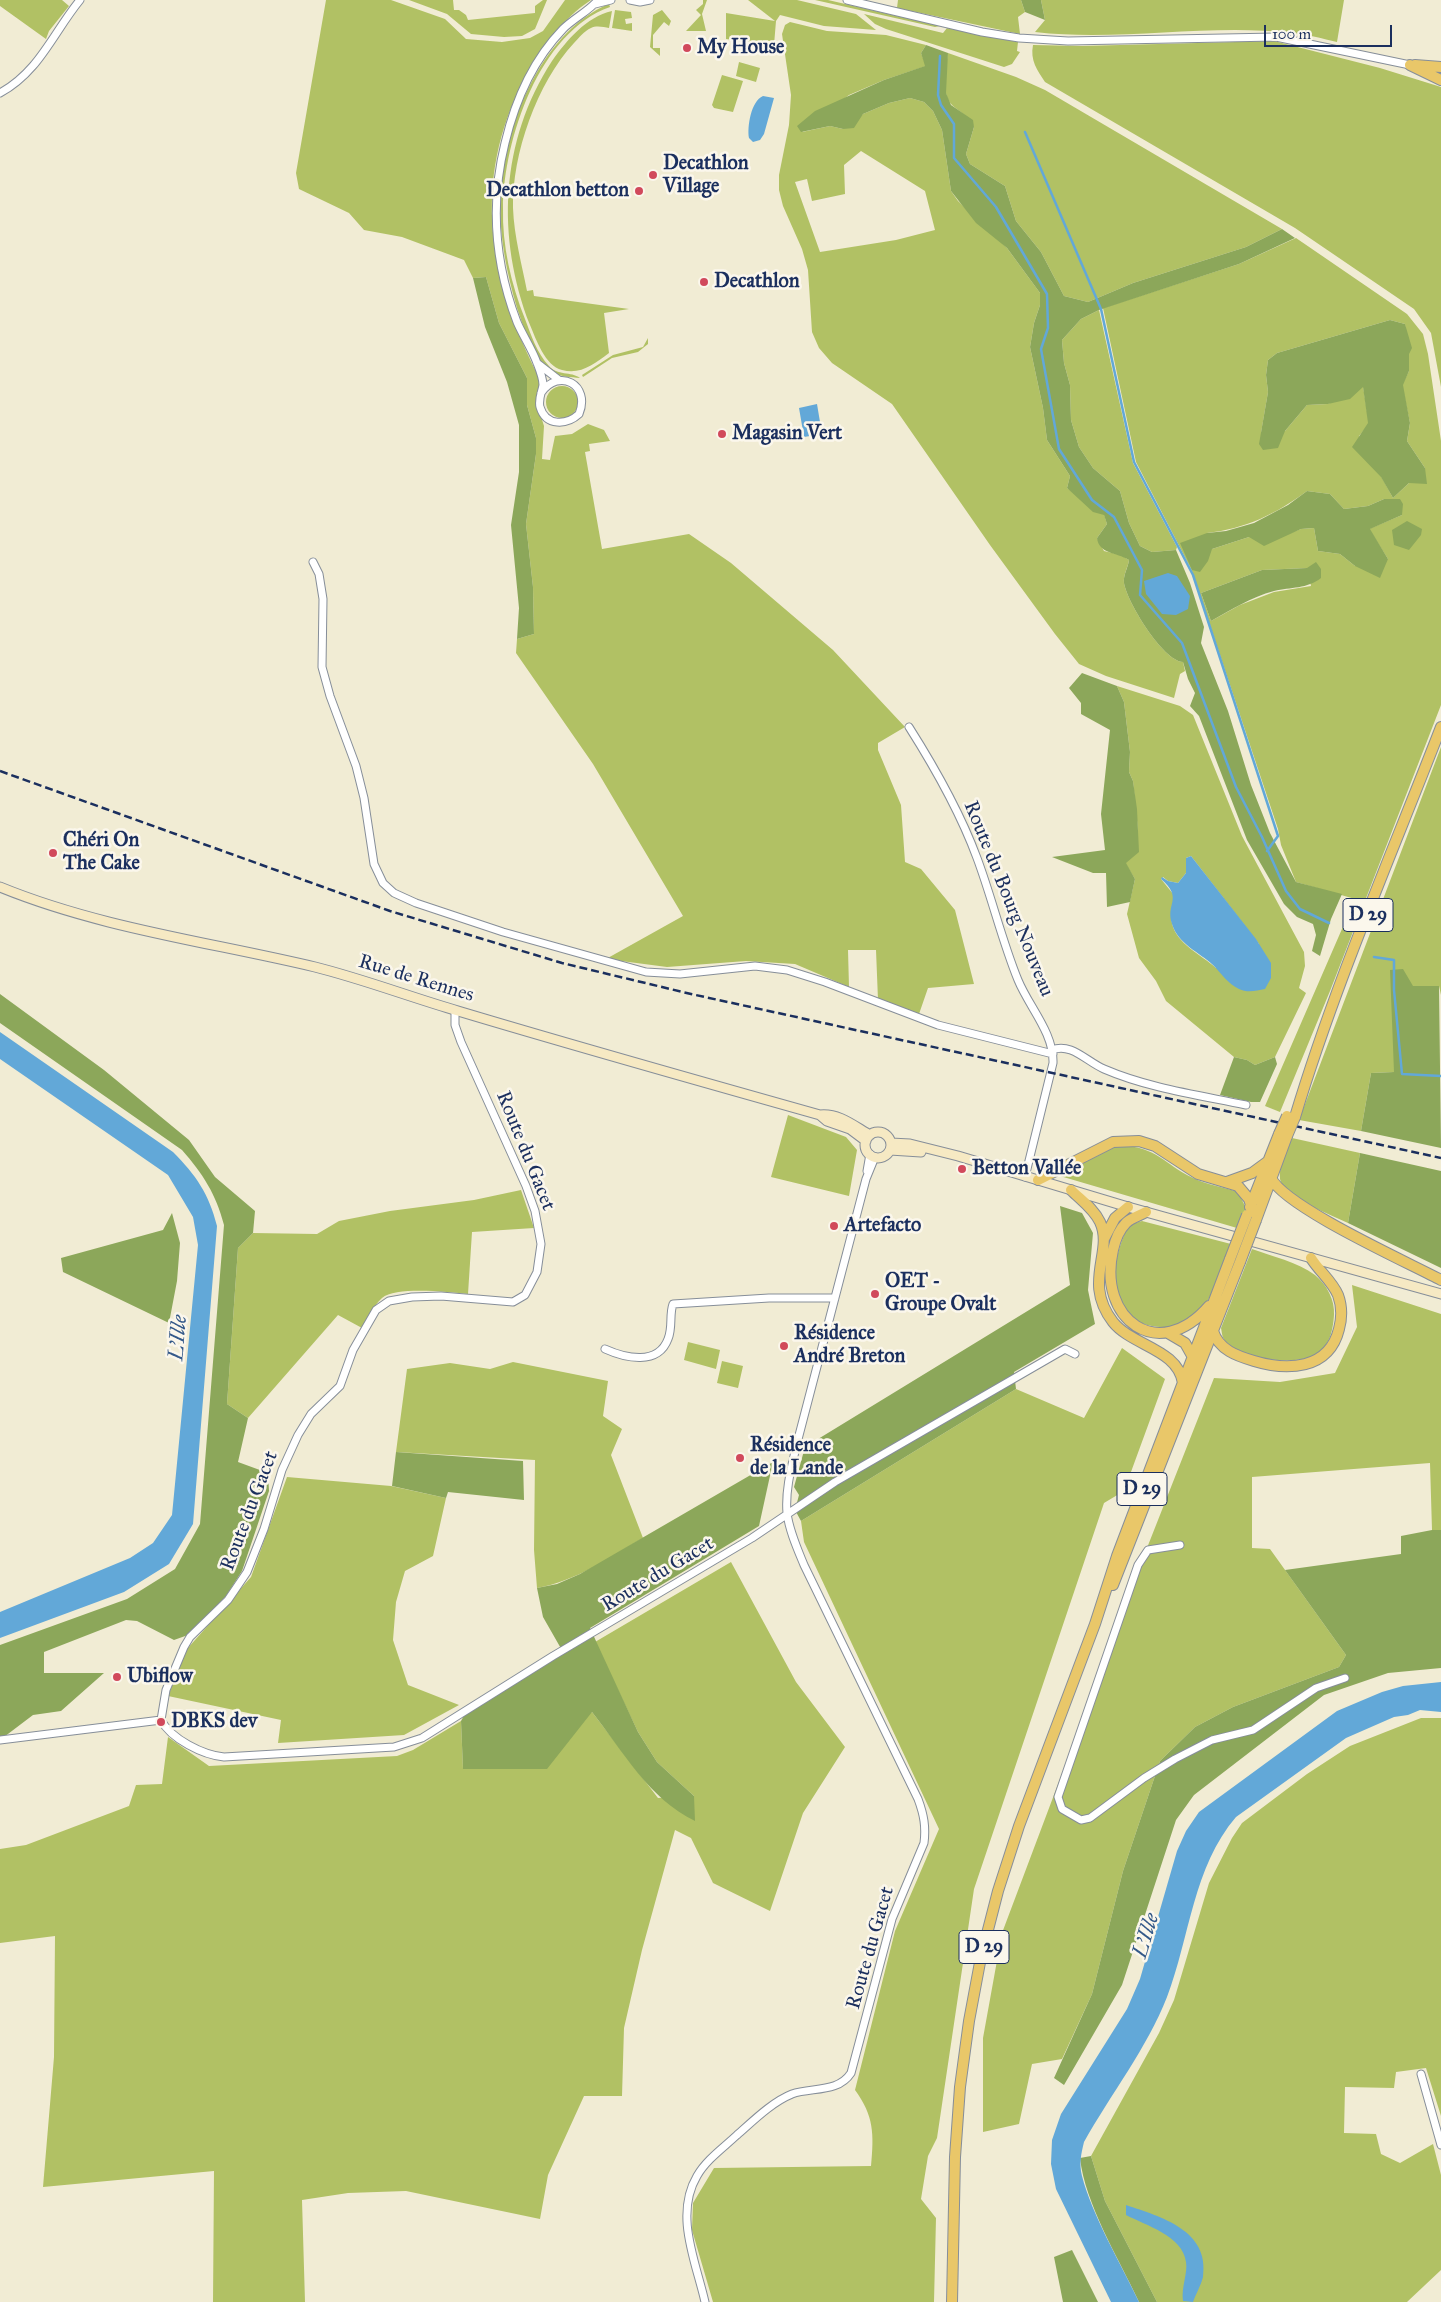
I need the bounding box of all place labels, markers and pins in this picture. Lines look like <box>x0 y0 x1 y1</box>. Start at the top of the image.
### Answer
place label: My House <box>697 36 784 60</box>
marker: My House <box>681 42 693 54</box>
place label: Decathlon Village <box>663 152 749 199</box>
marker: Decathlon Village <box>647 169 659 181</box>
place label: Decathlon betton <box>486 179 629 203</box>
marker: Decathlon betton <box>633 185 645 197</box>
place label: Decathlon <box>714 270 800 294</box>
marker: Decathlon <box>698 276 710 288</box>
place label: Magasin Vert <box>732 422 842 446</box>
marker: Magasin Vert <box>716 428 728 440</box>
place label: Chéri On The Cake <box>63 829 140 876</box>
marker: Chéri On The Cake <box>47 847 59 859</box>
place label: Betton Vallée <box>972 1157 1081 1181</box>
marker: Betton Vallée <box>956 1163 968 1175</box>
place label: Artefacto <box>844 1214 921 1238</box>
marker: Artefacto <box>828 1220 840 1232</box>
place label: OET - Groupe Ovalt <box>885 1270 996 1317</box>
marker: OET - Groupe Ovalt <box>869 1288 881 1300</box>
place label: Résidence André Breton <box>794 1322 905 1369</box>
marker: Résidence André Breton <box>778 1340 790 1352</box>
place label: Résidence de la Lande <box>750 1434 843 1481</box>
marker: Résidence de la Lande <box>734 1452 746 1464</box>
place label: Ubiflow <box>127 1665 193 1689</box>
marker: Ubiflow <box>111 1671 123 1683</box>
place label: DBKS dev <box>171 1710 258 1734</box>
marker: DBKS dev <box>155 1716 167 1728</box>

